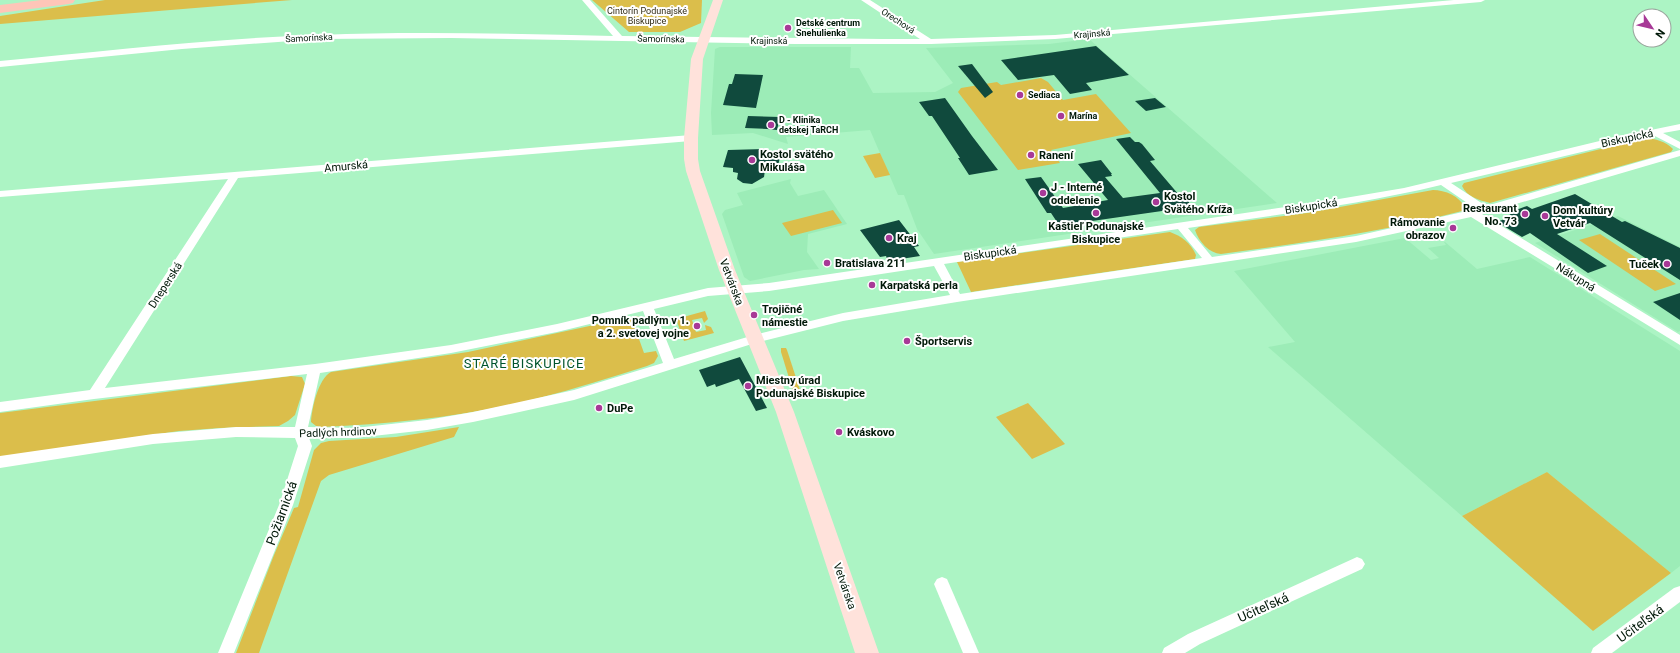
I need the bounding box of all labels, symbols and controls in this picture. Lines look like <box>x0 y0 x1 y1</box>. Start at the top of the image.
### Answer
park label: Cintorín Podunajské Biskupice <box>607 6 687 26</box>
street label: Orechová <box>879 6 917 36</box>
north arrow <box>1632 8 1672 48</box>
place label: Detské centrum Snehulienka <box>796 18 860 38</box>
marker: Detské centrum Snehulienka <box>783 23 793 33</box>
street label: Krajinská <box>1073 27 1111 41</box>
text: N <box>1652 27 1667 41</box>
street label: Šamorínska <box>285 31 333 44</box>
street label: Šamorínska <box>637 33 685 44</box>
street label: Krajinská <box>751 36 788 46</box>
marker: Sediaca <box>1015 90 1025 100</box>
place label: Sediaca <box>1028 90 1060 100</box>
marker: Marína <box>1056 111 1066 121</box>
place label: Marína <box>1069 111 1097 121</box>
place label: D - Klinika detskej TaRCH <box>779 115 838 135</box>
marker: D - Klinika detskej TaRCH <box>766 120 776 130</box>
street label: Biskupická <box>1600 127 1654 150</box>
place label: Kostol svätého Mikuláša <box>760 148 833 174</box>
place label: Ranení <box>1039 149 1074 162</box>
marker: Ranení <box>1026 150 1036 160</box>
marker: Kostol svätého Mikuláša <box>747 155 757 165</box>
street label: Amurská <box>324 158 368 175</box>
place label: J - Interné oddelenie <box>1051 181 1102 207</box>
marker: J - Interné oddelenie <box>1038 188 1048 198</box>
place label: Kostol Svätého Kríža <box>1164 190 1233 216</box>
street label: Biskupická <box>1284 196 1338 217</box>
marker: Kostol Svätého Kríža <box>1151 197 1161 207</box>
place label: Restaurant No. 73 <box>1463 202 1517 228</box>
place label: Dom kultúry Vetvár <box>1553 204 1614 230</box>
marker: Kaštieľ Podunajské Biskupice <box>1091 208 1101 218</box>
marker: Restaurant No. 73 <box>1520 209 1530 219</box>
marker: Dom kultúry Vetvár <box>1540 211 1550 221</box>
place label: Rámovanie obrazov <box>1390 216 1445 242</box>
place label: Kaštieľ Podunajské Biskupice <box>1048 220 1144 246</box>
marker: Rámovanie obrazov <box>1448 223 1458 233</box>
place label: Kraj <box>897 232 917 245</box>
marker: Kraj <box>884 233 894 243</box>
street label: Biskupická <box>963 243 1017 264</box>
street label: Vetvárska <box>717 257 746 307</box>
place label: Bratislava 211 <box>835 257 906 270</box>
marker: Bratislava 211 <box>822 258 832 268</box>
place label: Tuček <box>1629 258 1659 271</box>
marker: Tuček <box>1662 259 1672 269</box>
street label: Dneperská <box>146 260 185 311</box>
street label: Nákupná <box>1554 260 1598 295</box>
place label: Karpatská perla <box>880 279 958 292</box>
marker: Karpatská perla <box>867 280 877 290</box>
place label: Trojičné námestie <box>762 303 808 329</box>
marker: Trojičné námestie <box>749 310 759 320</box>
place label: Pomník padlým v 1. a 2. svetovej vojne <box>592 314 689 340</box>
marker: Pomník padlým v 1. a 2. svetovej vojne <box>692 321 702 331</box>
place label: Športservis <box>915 335 972 348</box>
marker: Športservis <box>902 336 912 346</box>
district label: STARÉ BISKUPICE <box>464 356 584 371</box>
place label: Miestny úrad Podunajské Biskupice <box>756 374 865 400</box>
marker: Miestny úrad Podunajské Biskupice <box>743 381 753 391</box>
place label: DuPe <box>607 402 633 415</box>
marker: DuPe <box>594 403 604 413</box>
street label: Padlých hrdinov <box>299 425 378 440</box>
place label: Kváskovo <box>847 426 895 439</box>
marker: Kváskovo <box>834 427 844 437</box>
street label: Požiarnická <box>263 479 300 547</box>
street label: Vetvárska <box>831 561 859 611</box>
street label: Učiteľská <box>1235 590 1291 625</box>
street label: Učiteľská <box>1614 601 1667 645</box>

